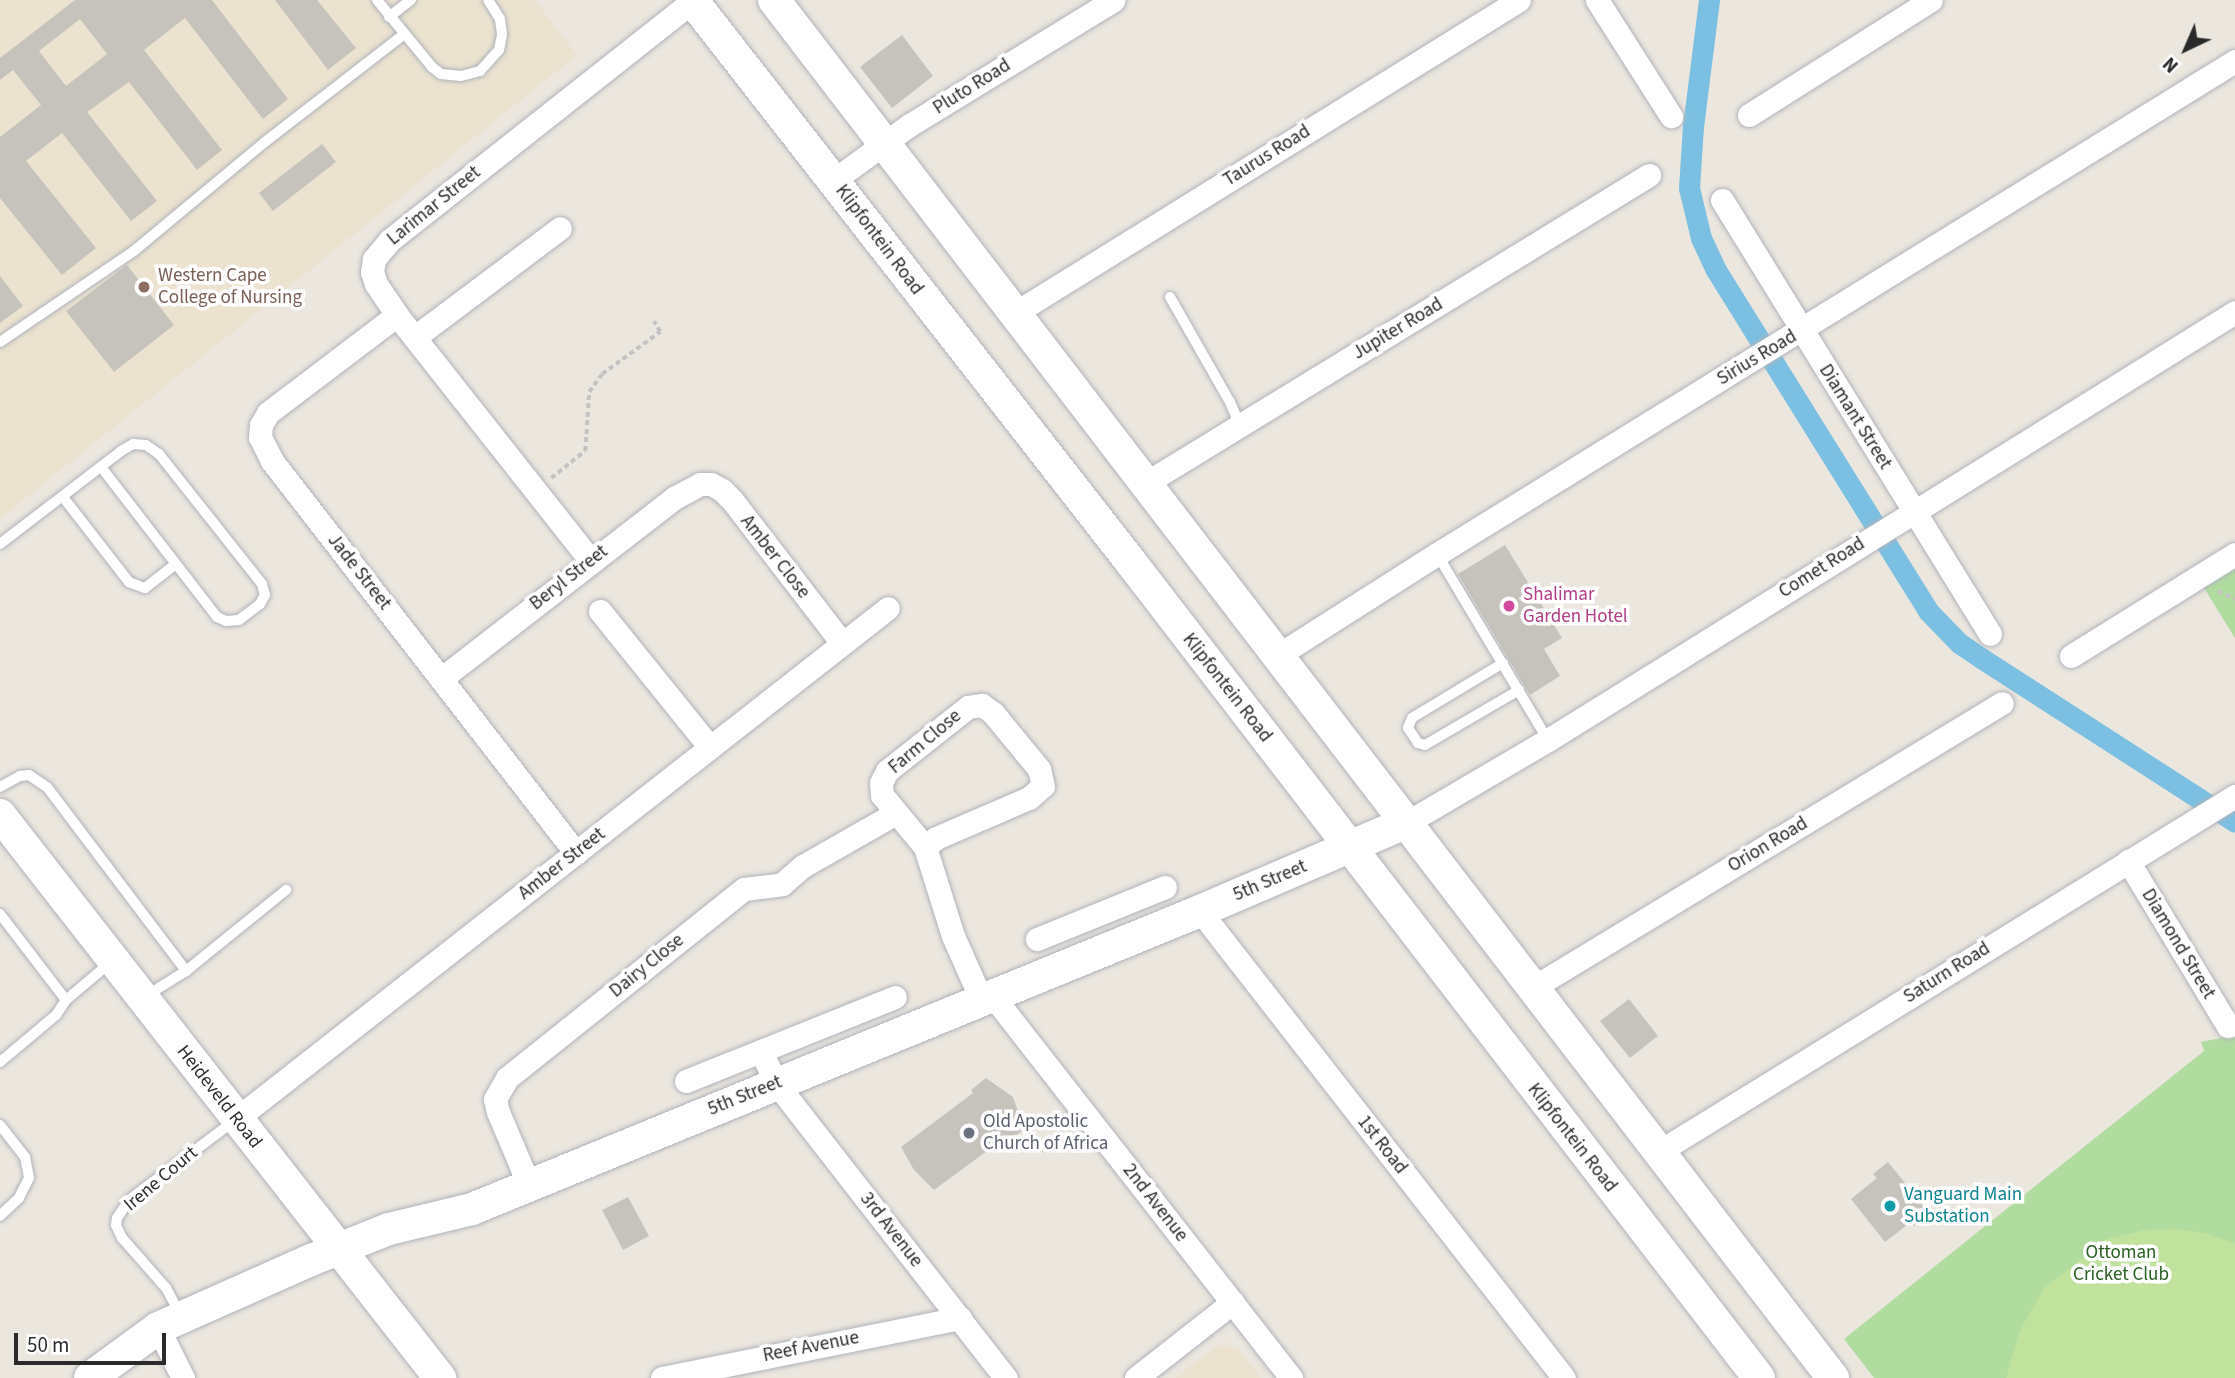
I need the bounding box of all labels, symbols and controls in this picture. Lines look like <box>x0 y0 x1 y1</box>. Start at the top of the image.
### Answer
north arrow <box>2151 14 2221 84</box>
text: N <box>2157 50 2185 79</box>
street label: Pluto Road <box>929 54 1015 120</box>
street label: Taurus Road <box>1219 120 1315 192</box>
street label: Larimar Street <box>383 161 485 251</box>
street label: Klipfontein Road <box>830 180 928 300</box>
place label: Western Cape College of Nursing <box>158 265 302 309</box>
marker: Western Cape College of Nursing <box>136 279 152 295</box>
street label: Jupiter Road <box>1349 293 1447 365</box>
street label: Sirius Road <box>1713 325 1801 391</box>
street label: Diamant Street <box>1814 360 1896 474</box>
street label: Amber Close <box>735 511 815 603</box>
street label: Jade Street <box>322 530 396 614</box>
street label: Comet Road <box>1775 533 1869 603</box>
street label: Beryl Street <box>525 540 613 616</box>
place label: Shalimar Garden Hotel <box>1523 584 1628 628</box>
marker: Shalimar Garden Hotel <box>1501 598 1517 614</box>
street label: Klipfontein Road <box>1177 629 1277 747</box>
street label: Farm Close <box>884 705 966 779</box>
street label: Orion Road <box>1724 812 1812 878</box>
street label: Amber Street <box>514 823 610 905</box>
street label: 5th Street <box>1230 855 1310 907</box>
street label: Diamond Street <box>2136 885 2220 1003</box>
street label: Dairy Close <box>605 929 689 1003</box>
street label: Saturn Road <box>1899 937 1995 1009</box>
street label: Heideveld Road <box>172 1041 266 1153</box>
street label: 5th Street <box>705 1071 785 1121</box>
street label: Klipfontein Road <box>1522 1079 1622 1197</box>
place label: Old Apostolic Church of Africa <box>983 1111 1108 1155</box>
street label: 1st Road <box>1352 1111 1412 1179</box>
marker: Old Apostolic Church of Africa <box>961 1125 977 1141</box>
street label: Irene Court <box>120 1142 202 1216</box>
street label: 2nd Avenue <box>1117 1159 1193 1247</box>
place label: Vanguard Main Substation <box>1904 1184 2022 1228</box>
street label: 3rd Avenue <box>855 1188 927 1272</box>
marker: Vanguard Main Substation <box>1882 1198 1898 1214</box>
park label: Ottoman Cricket Club <box>2073 1242 2169 1286</box>
scale bar <box>18 1318 170 1362</box>
street label: Reef Avenue <box>761 1327 861 1367</box>
text: 50 m <box>27 1330 69 1360</box>

